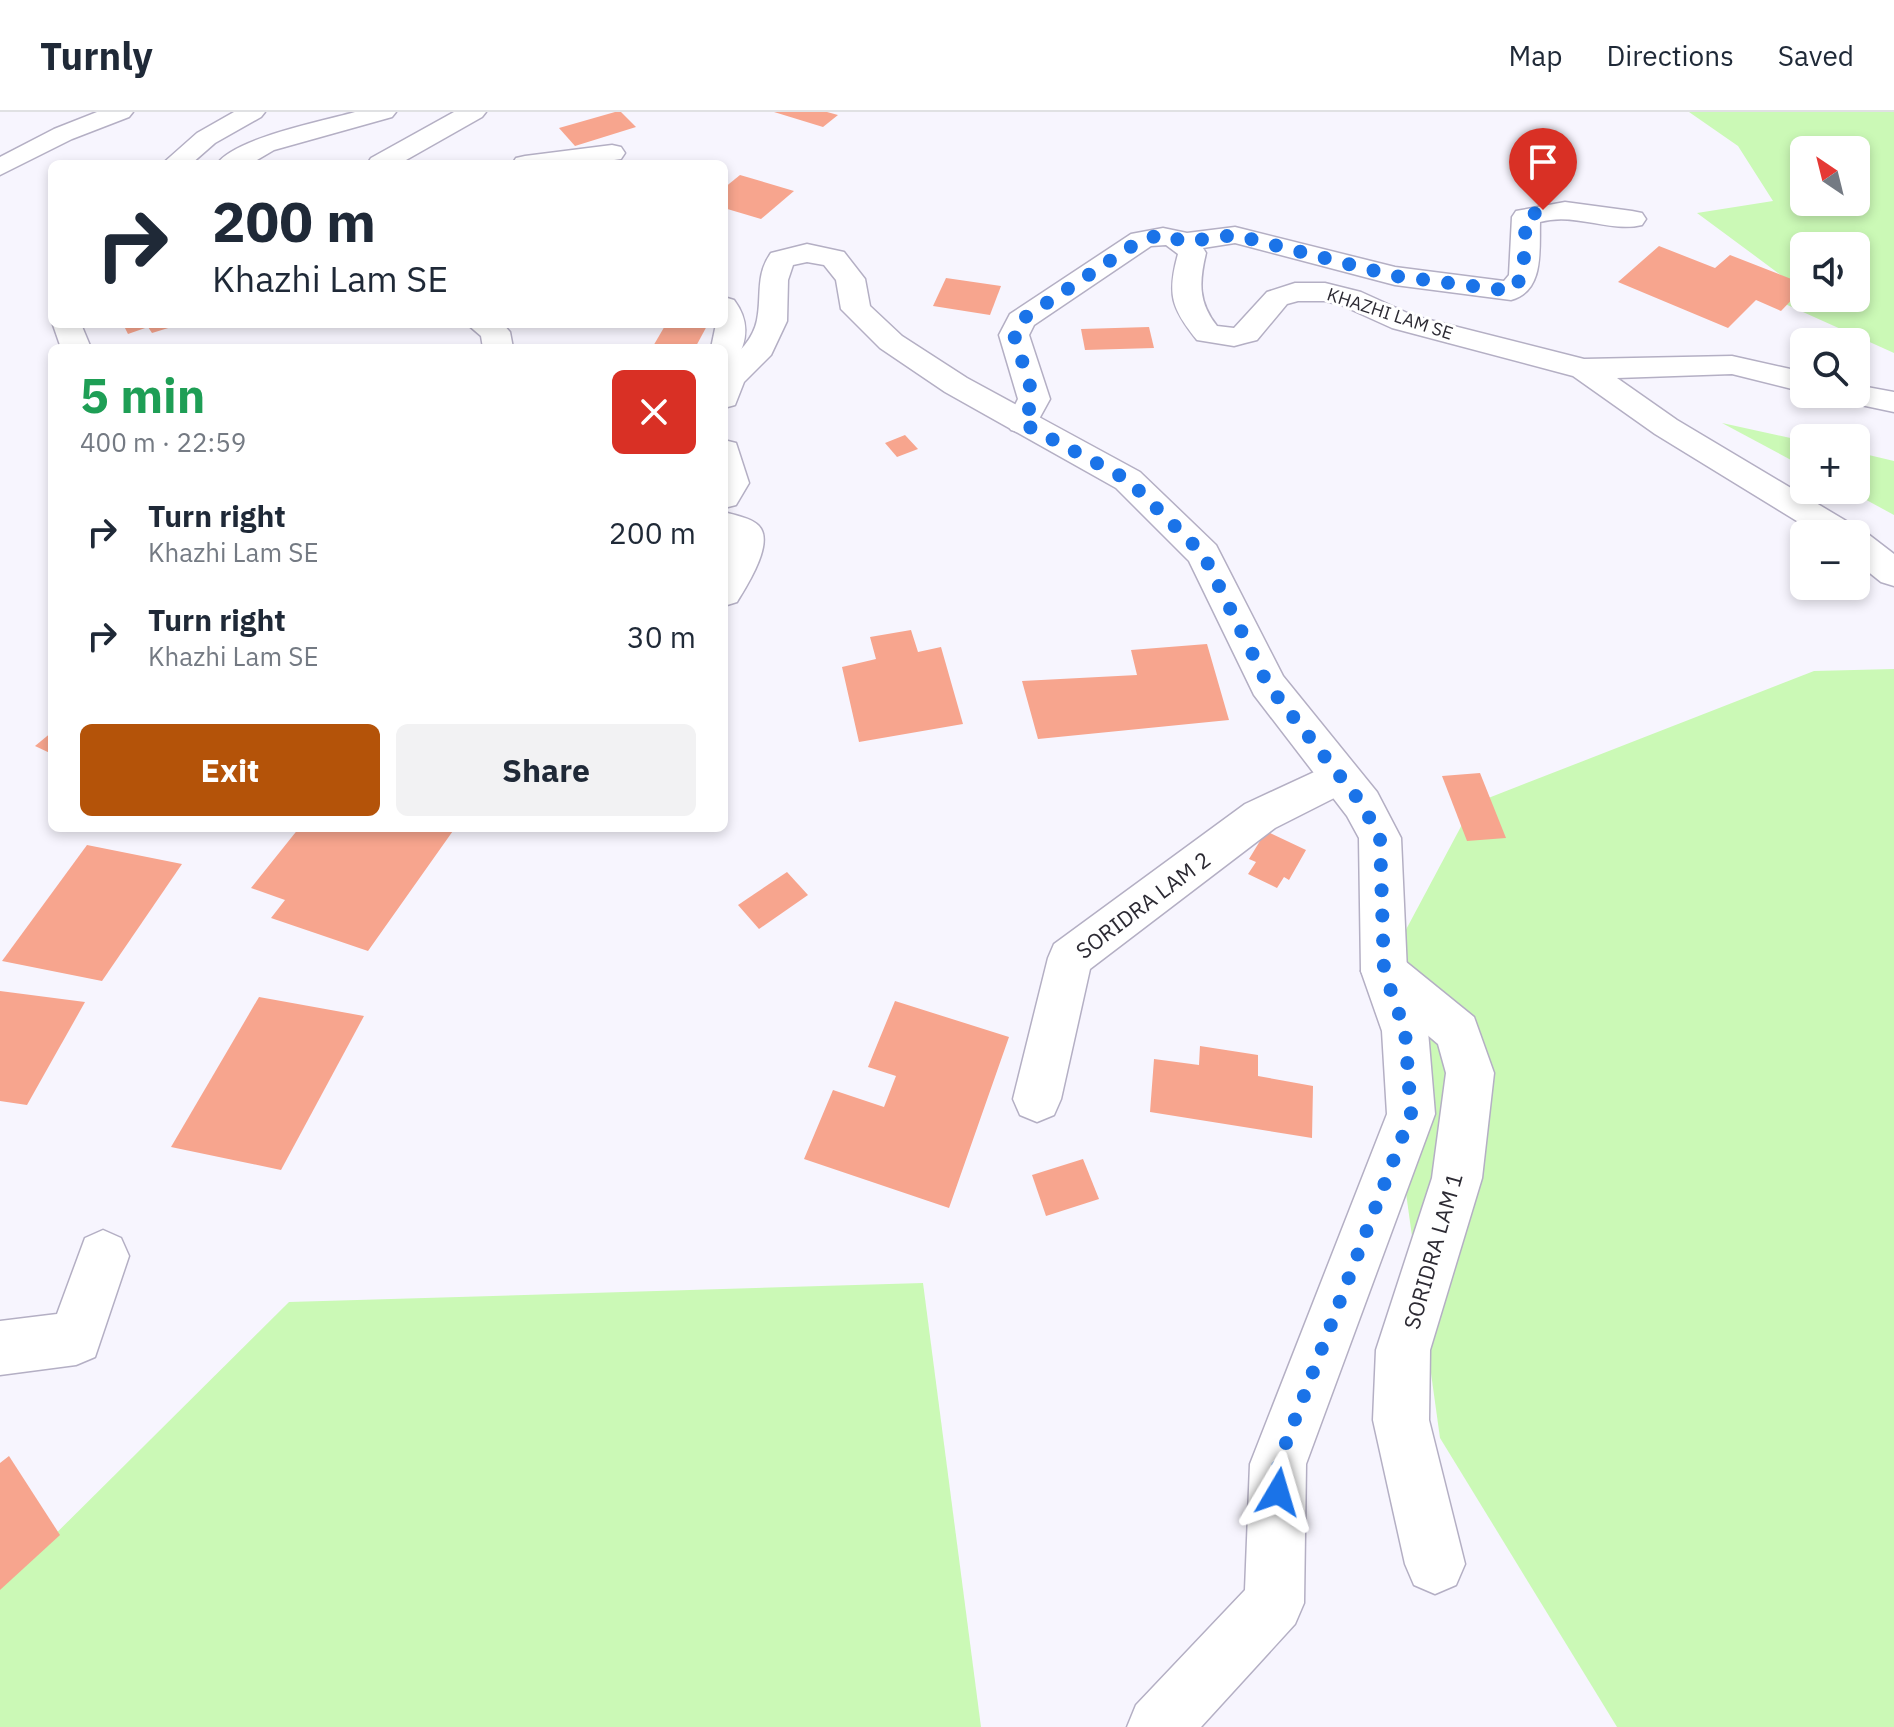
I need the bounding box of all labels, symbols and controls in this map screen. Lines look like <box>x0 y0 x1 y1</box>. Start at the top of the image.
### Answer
text: Turnly <box>40 31 153 80</box>
text: Map <box>1508 37 1562 74</box>
text: Directions <box>1606 37 1734 74</box>
text: Saved <box>1778 37 1854 74</box>
pin <box>1509 128 1577 210</box>
north arrow <box>1790 136 1870 216</box>
map controls <box>1790 136 1870 600</box>
icon: arrive <box>1521 140 1565 184</box>
text: 200 m <box>212 185 376 257</box>
icon: right <box>80 192 184 296</box>
button: sound <box>1790 232 1870 312</box>
text: Khazhi Lam SE <box>212 255 448 302</box>
street label: KHAZHI LAM SE <box>1324 282 1456 345</box>
button: search <box>1790 328 1870 408</box>
text: 5 min <box>80 364 205 426</box>
button: close <box>612 370 696 454</box>
button: + <box>1790 424 1870 504</box>
text: 400 m · 22:59 <box>80 425 246 459</box>
text: Turn right <box>148 496 286 535</box>
icon: right <box>80 510 124 554</box>
text: 200 m <box>609 513 696 552</box>
button: − <box>1790 520 1870 600</box>
text: Khazhi Lam SE <box>148 535 319 569</box>
text: Turn right <box>148 600 286 639</box>
icon: right <box>80 614 124 658</box>
text: 30 m <box>627 617 696 656</box>
text: Khazhi Lam SE <box>148 639 319 673</box>
button: Exit <box>80 724 380 816</box>
button: Share <box>396 724 696 816</box>
street label: SORIDRA LAM 2 <box>1070 845 1216 965</box>
street label: SORIDRA LAM 1 <box>1396 1169 1469 1332</box>
position arrow <box>1236 1450 1320 1534</box>

